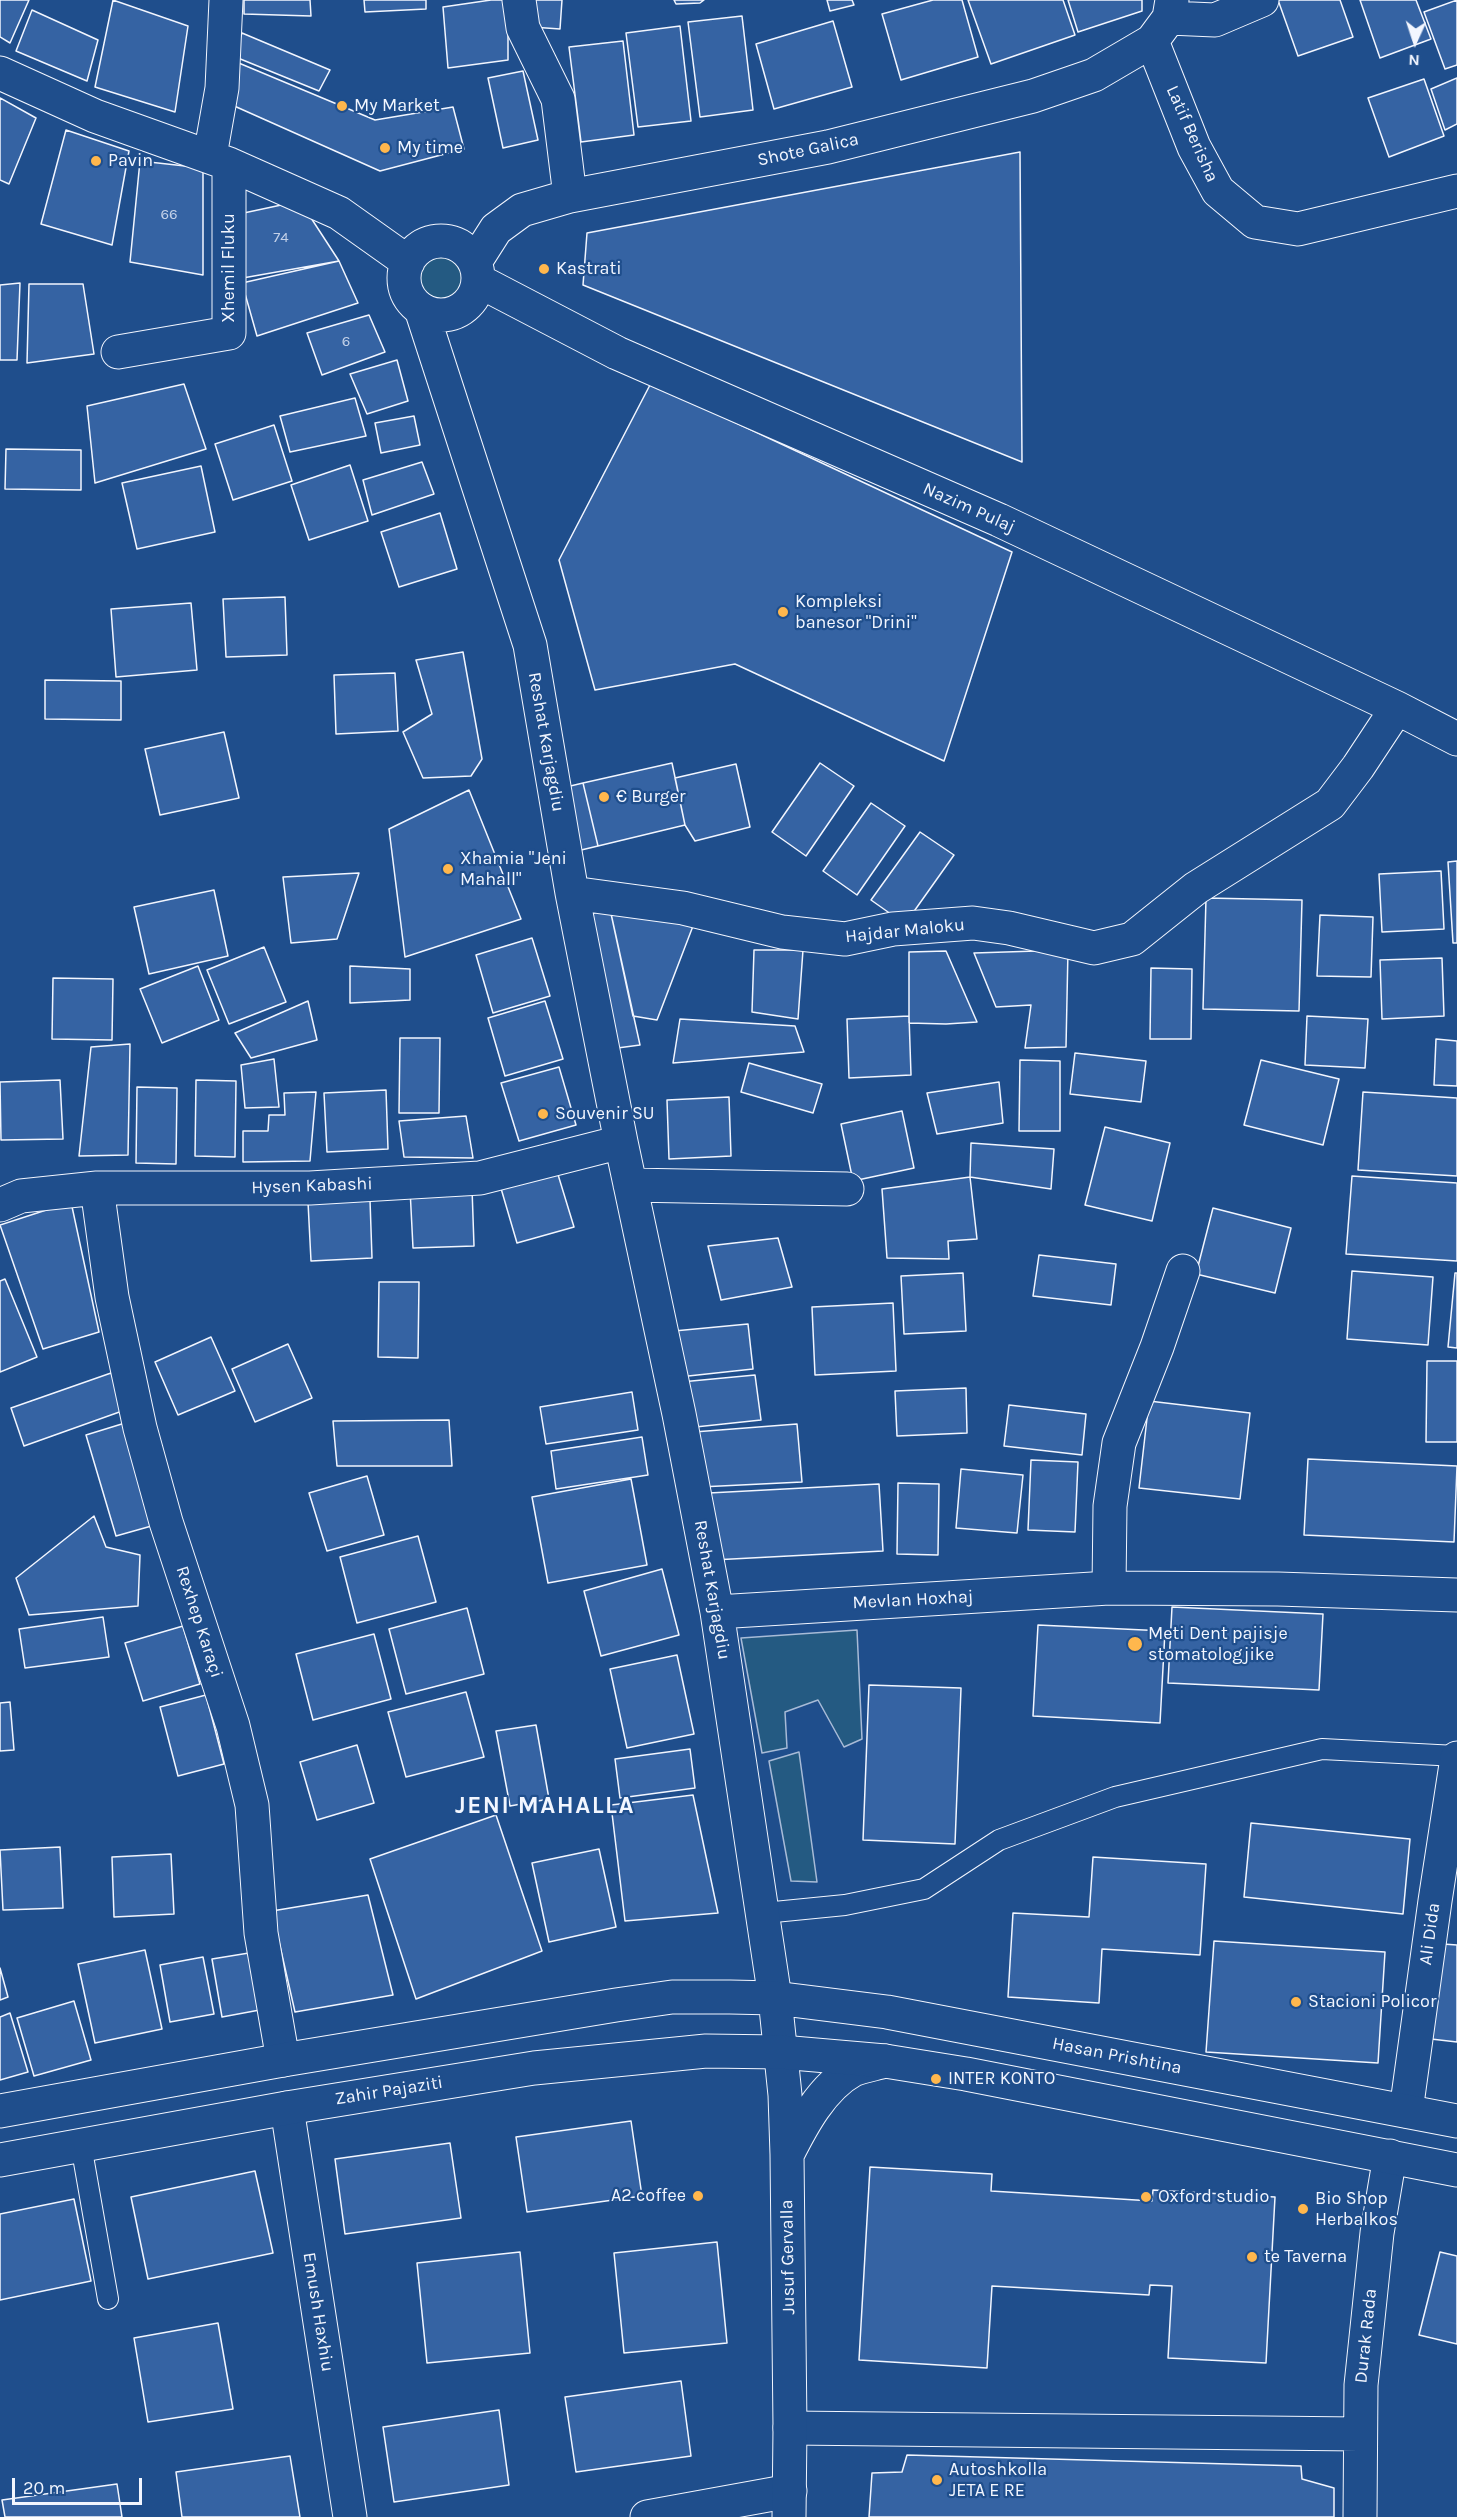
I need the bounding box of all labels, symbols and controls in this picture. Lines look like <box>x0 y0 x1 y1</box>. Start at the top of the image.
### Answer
north arrow <box>1385 12 1445 72</box>
text: N <box>1408 51 1420 70</box>
street label: Latif Berisha <box>1161 82 1223 186</box>
place label: My Market <box>354 95 440 117</box>
marker: My Market <box>335 99 349 113</box>
street label: Shote Galica <box>755 129 861 171</box>
place label: My time <box>397 137 463 159</box>
marker: My time <box>378 141 392 155</box>
place label: Pavin <box>108 150 153 172</box>
marker: Pavin <box>89 154 103 168</box>
house number: 66 <box>160 206 178 224</box>
street label: Xhemil Fluku <box>218 213 240 323</box>
house number: 74 <box>273 229 289 247</box>
place label: Kastrati <box>556 258 622 280</box>
marker: Kastrati <box>537 262 551 276</box>
house number: 6 <box>342 333 350 351</box>
street label: Nazim Pulaj <box>920 478 1018 538</box>
place label: Kompleksi banesor "Drini" <box>795 591 917 634</box>
marker: Kompleksi banesor "Drini" <box>776 605 790 619</box>
street label: Reshat Karjagdiu <box>523 670 569 814</box>
place label: € Burger <box>616 786 686 808</box>
marker: € Burger <box>597 790 611 804</box>
place label: Xhamia "Jeni Mahall" <box>460 848 567 890</box>
marker: Xhamia "Jeni Mahall" <box>441 862 455 876</box>
street label: Hajdar Maloku <box>844 914 966 948</box>
place label: Souvenir SU <box>555 1103 655 1125</box>
marker: Souvenir SU <box>536 1107 550 1121</box>
street label: Hysen Kabashi <box>251 1173 373 1199</box>
street label: Reshat Karjagdiu <box>689 1518 735 1662</box>
street label: Rexhep Karaçi <box>171 1563 227 1681</box>
street label: Mevlan Hoxhaj <box>852 1586 974 1614</box>
place label: Meti Dent pajisje stomatologjike <box>1148 1623 1288 1666</box>
marker: Meti Dent pajisje stomatologjike <box>1126 1635 1144 1653</box>
district label: JENI MAHALLA <box>455 1792 635 1820</box>
street label: Ali Dida <box>1415 1901 1445 1967</box>
place label: Stacioni Policor <box>1308 1991 1436 2013</box>
marker: Stacioni Policor <box>1289 1995 1303 2009</box>
street label: Hasan Prishtina <box>1050 2033 1184 2079</box>
place label: INTER KONTO <box>948 2068 1055 2090</box>
street label: Zahir Pajaziti <box>333 2072 445 2110</box>
marker: INTER KONTO <box>929 2072 943 2086</box>
place label: A2 coffee <box>611 2185 686 2207</box>
place label: Oxford studio <box>1158 2186 1269 2208</box>
place label: Bio Shop Herbalkos <box>1315 2188 1398 2230</box>
marker: A2 coffee <box>691 2189 705 2203</box>
marker: Oxford studio <box>1139 2190 1153 2204</box>
street label: Jusuf Gervalla <box>776 2199 800 2315</box>
marker: Bio Shop Herbalkos <box>1296 2202 1310 2216</box>
place label: te Taverna <box>1264 2246 1347 2268</box>
marker: te Taverna <box>1245 2250 1259 2264</box>
street label: Emush Haxhiu <box>298 2251 338 2373</box>
street label: Durak Rada <box>1350 2288 1382 2384</box>
place label: Autoshkolla JETA E RE <box>949 2459 1047 2502</box>
scale bar <box>15 2466 146 2504</box>
marker: Autoshkolla JETA E RE <box>930 2473 944 2487</box>
text: 20 m <box>23 2477 65 2499</box>

